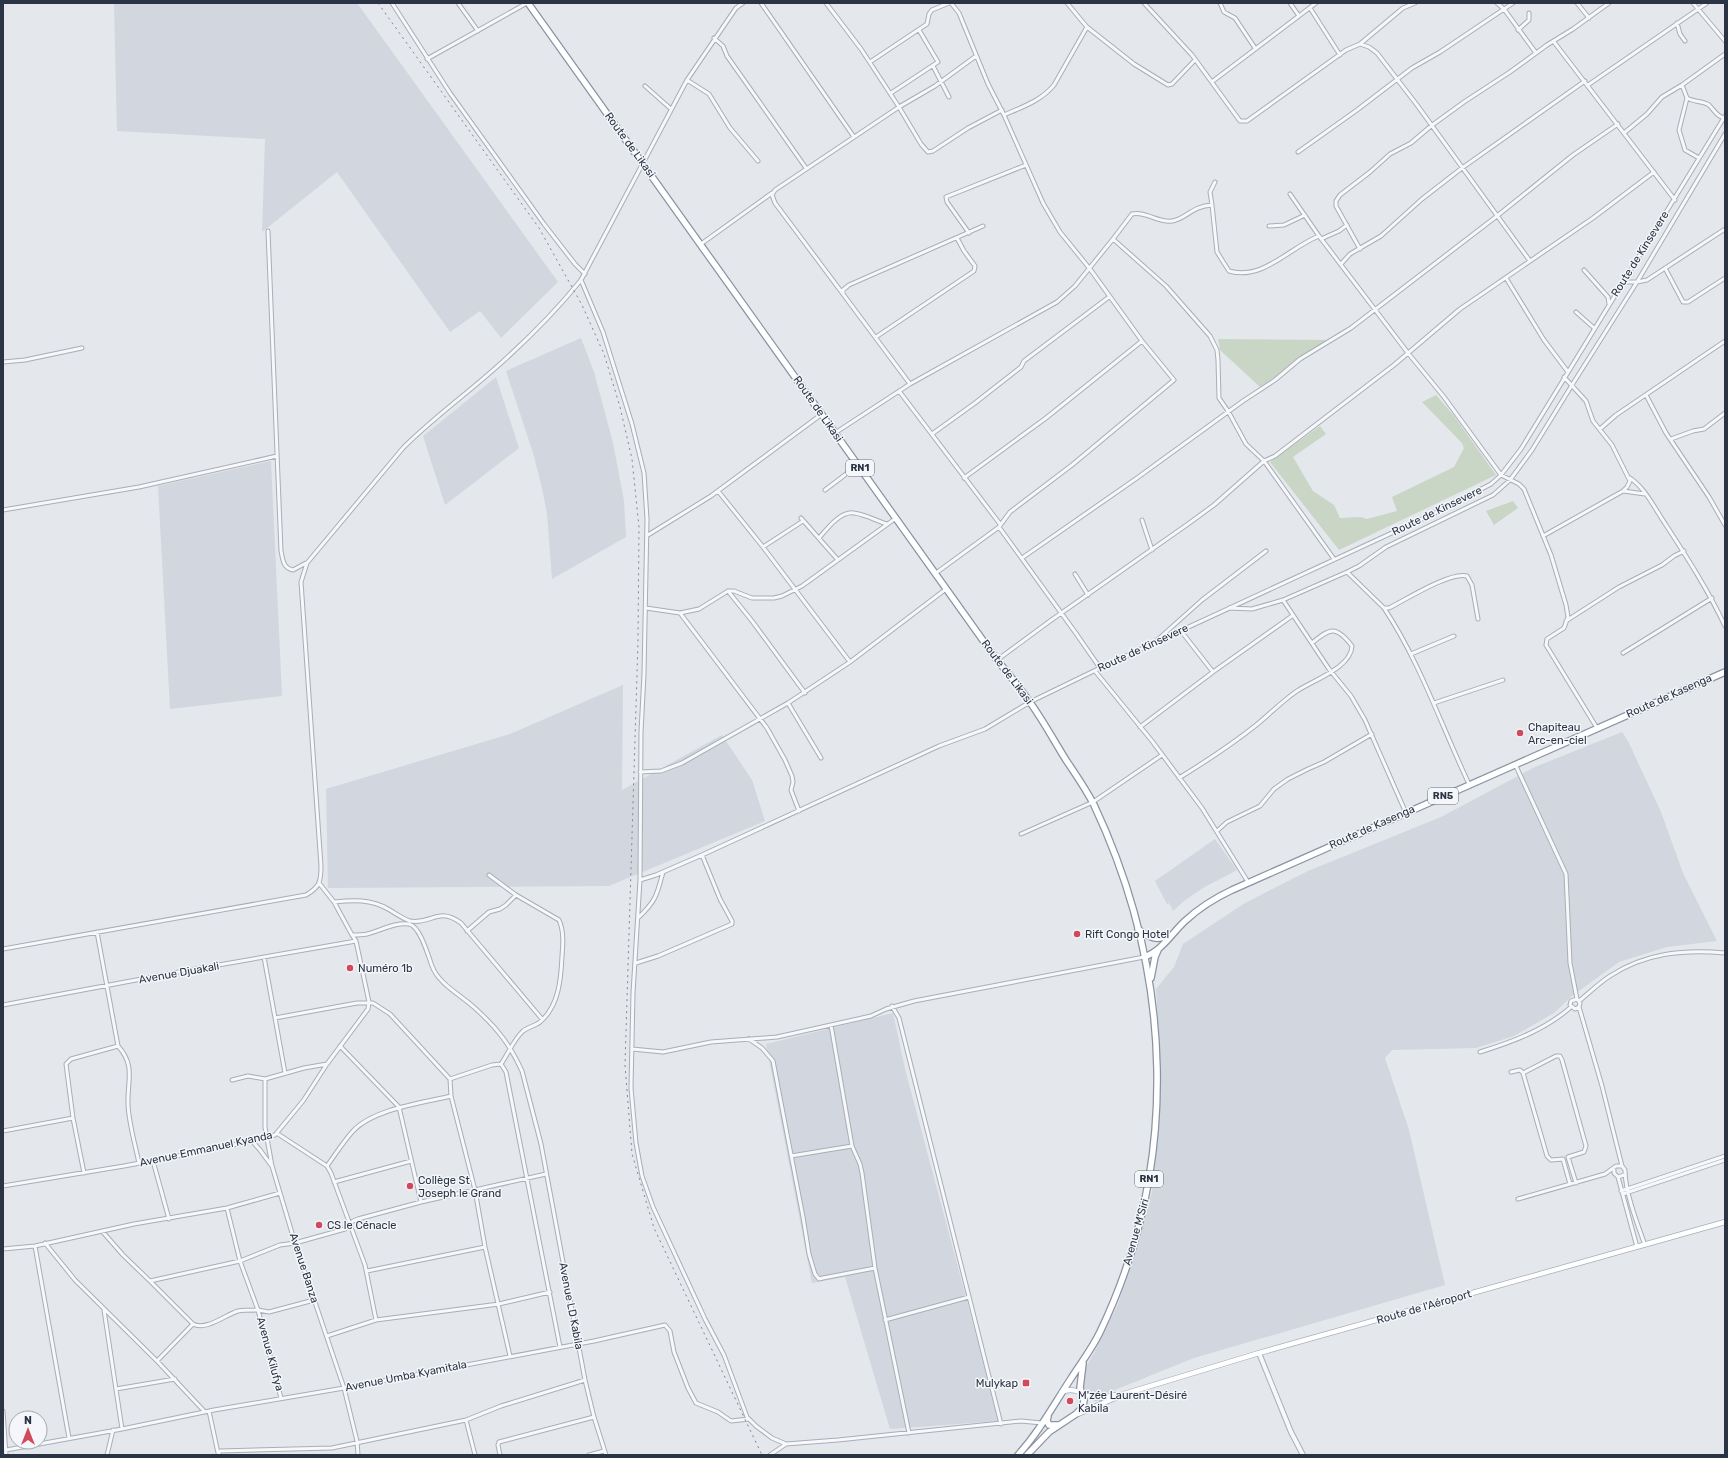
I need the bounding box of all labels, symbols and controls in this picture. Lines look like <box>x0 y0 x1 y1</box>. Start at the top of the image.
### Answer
street label: Route de Likasi <box>602 110 658 180</box>
street label: Route de Kinsevere <box>1608 209 1672 299</box>
street label: Route de Likasi <box>790 374 846 444</box>
road number: RN1 <box>846 460 874 476</box>
street label: Route de Kinsevere <box>1390 484 1484 538</box>
street label: Route de Kinsevere <box>1096 621 1190 675</box>
street label: Route de Likasi <box>979 637 1035 707</box>
street label: Route de Kasenga <box>1624 671 1714 721</box>
place label: Chapiteau Arc-en-ciel <box>1528 721 1587 747</box>
marker: Chapiteau Arc-en-ciel <box>1515 728 1525 738</box>
road number: RN5 <box>1428 788 1458 804</box>
street label: Route de Kasenga <box>1327 802 1417 852</box>
place label: Rift Congo Hotel <box>1085 928 1169 941</box>
marker: Rift Congo Hotel <box>1072 929 1082 939</box>
street label: Avenue Djuakali <box>138 960 220 986</box>
place label: Numéro 1b <box>358 962 413 975</box>
marker: Numéro 1b <box>345 963 355 973</box>
street label: Avenue Emmanuel Kyanda <box>138 1129 274 1169</box>
road number: RN1 <box>1135 1171 1163 1187</box>
place label: Collège St Joseph le Grand <box>418 1174 501 1200</box>
marker: Collège St Joseph le Grand <box>405 1181 415 1191</box>
street label: Avenue M'Siri <box>1120 1197 1152 1267</box>
place label: CS le Cénacle <box>327 1219 397 1232</box>
marker: CS le Cénacle <box>314 1220 324 1230</box>
street label: Avenue Banza <box>287 1231 321 1305</box>
street label: Avenue LD Kabila <box>556 1261 586 1351</box>
street label: Route de l'Aéroport <box>1375 1287 1474 1327</box>
street label: Avenue Kilufya <box>254 1316 286 1392</box>
street label: Avenue Umba Kyamitala <box>344 1358 468 1394</box>
place label: Mulykap <box>976 1377 1018 1390</box>
marker: Mulykap <box>1021 1378 1031 1388</box>
place label: M'zée Laurent-Désiré Kabila <box>1078 1389 1187 1415</box>
marker: M'zée Laurent-Désiré Kabila <box>1065 1396 1075 1406</box>
north arrow <box>8 1410 48 1450</box>
text: N <box>24 1414 32 1427</box>

